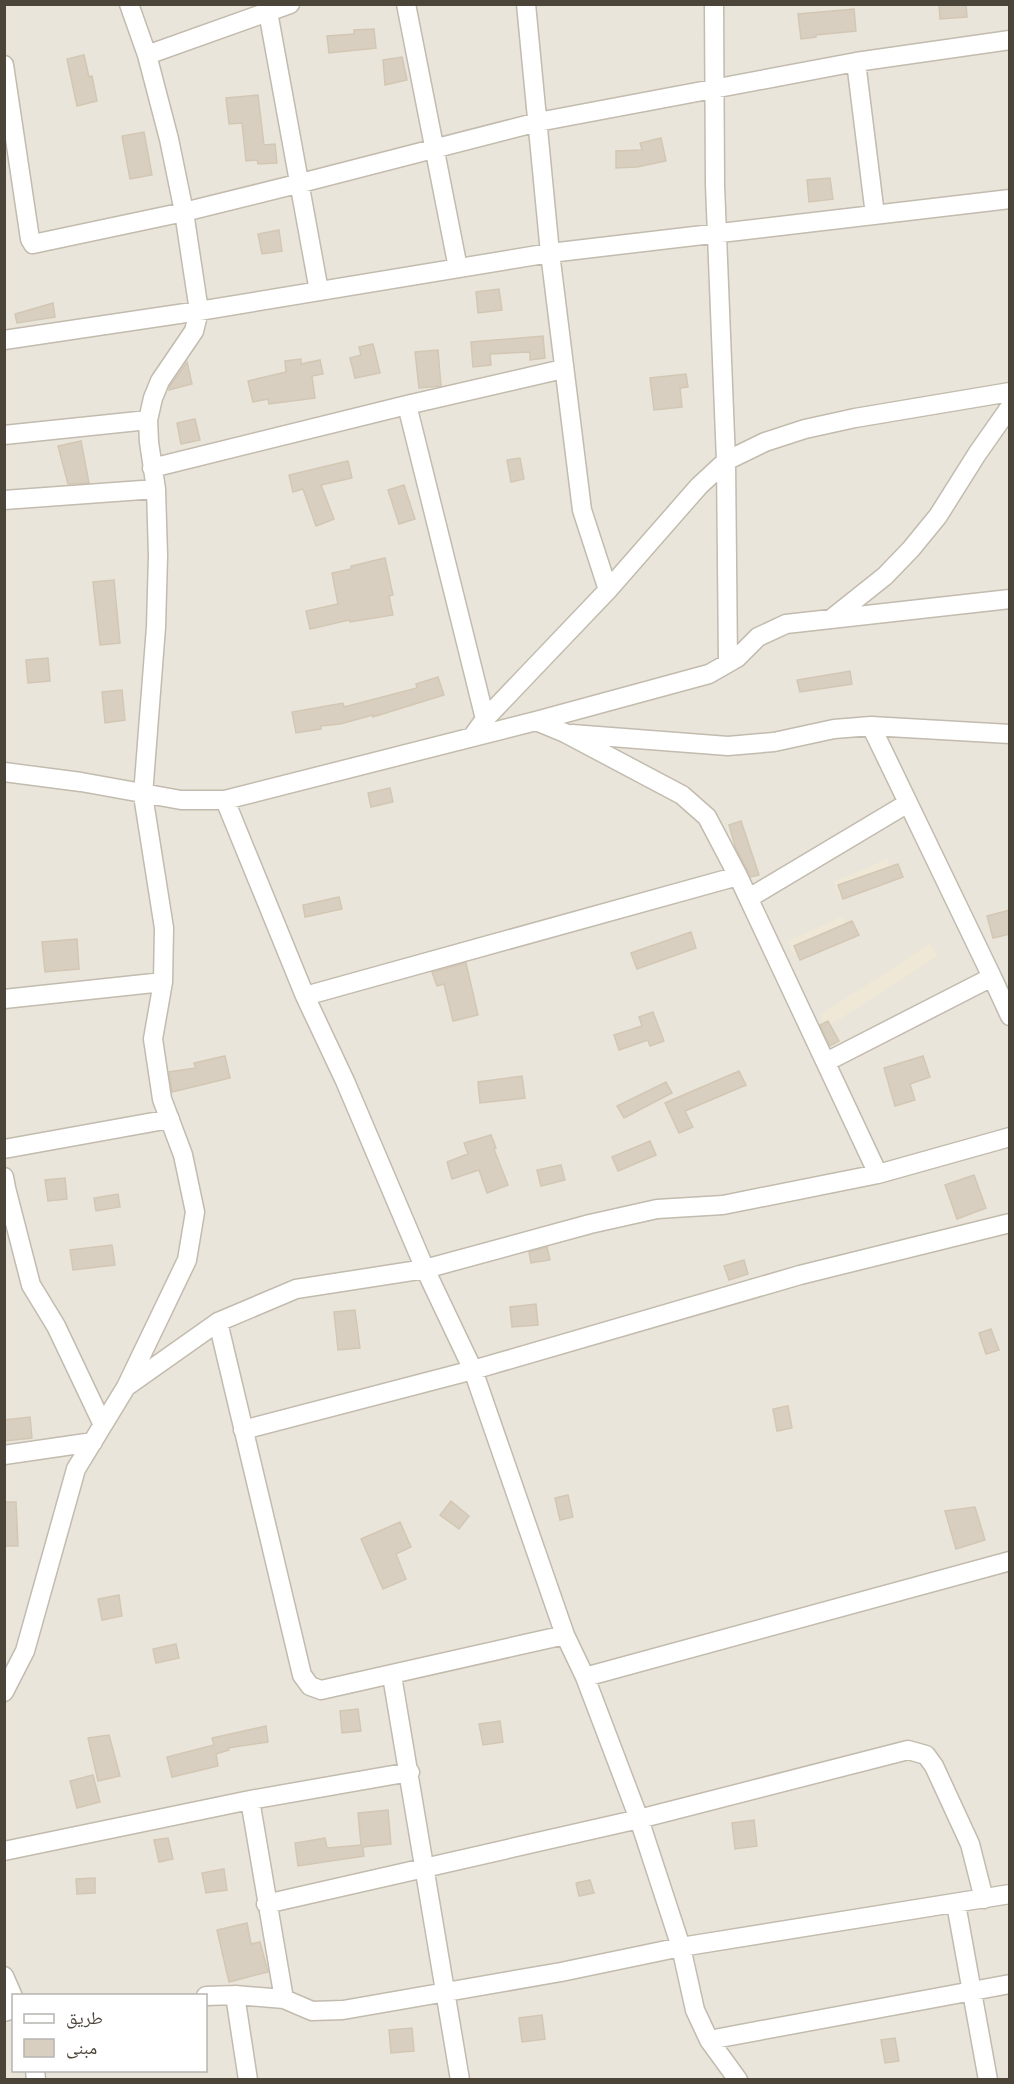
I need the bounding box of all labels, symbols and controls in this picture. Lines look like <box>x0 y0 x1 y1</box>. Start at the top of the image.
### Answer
legend <box>12 1994 207 2072</box>
text: طريق <box>66 2007 103 2029</box>
text: مبنى <box>66 2037 97 2059</box>

